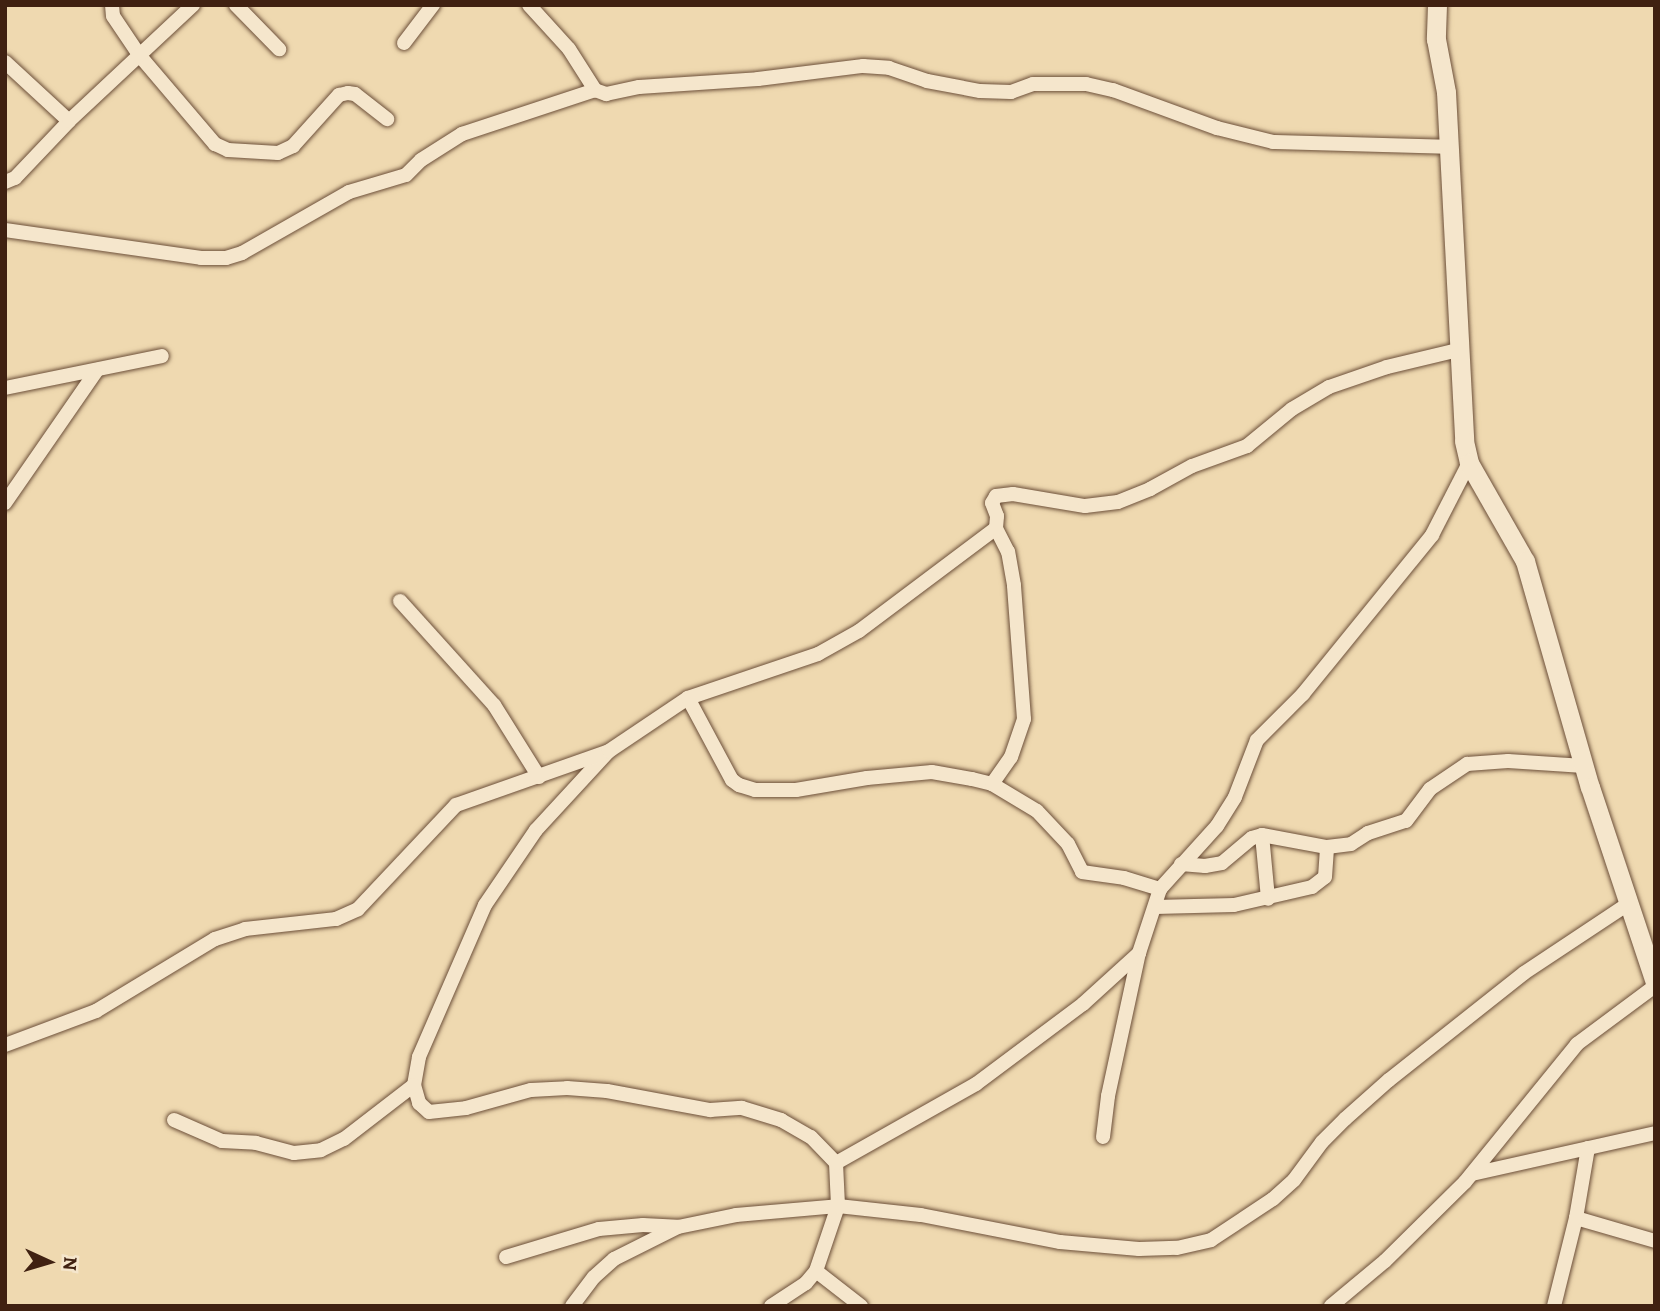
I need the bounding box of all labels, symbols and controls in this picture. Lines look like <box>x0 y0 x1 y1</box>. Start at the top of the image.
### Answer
north arrow <box>14 1227 84 1297</box>
text: N <box>56 1256 83 1271</box>

